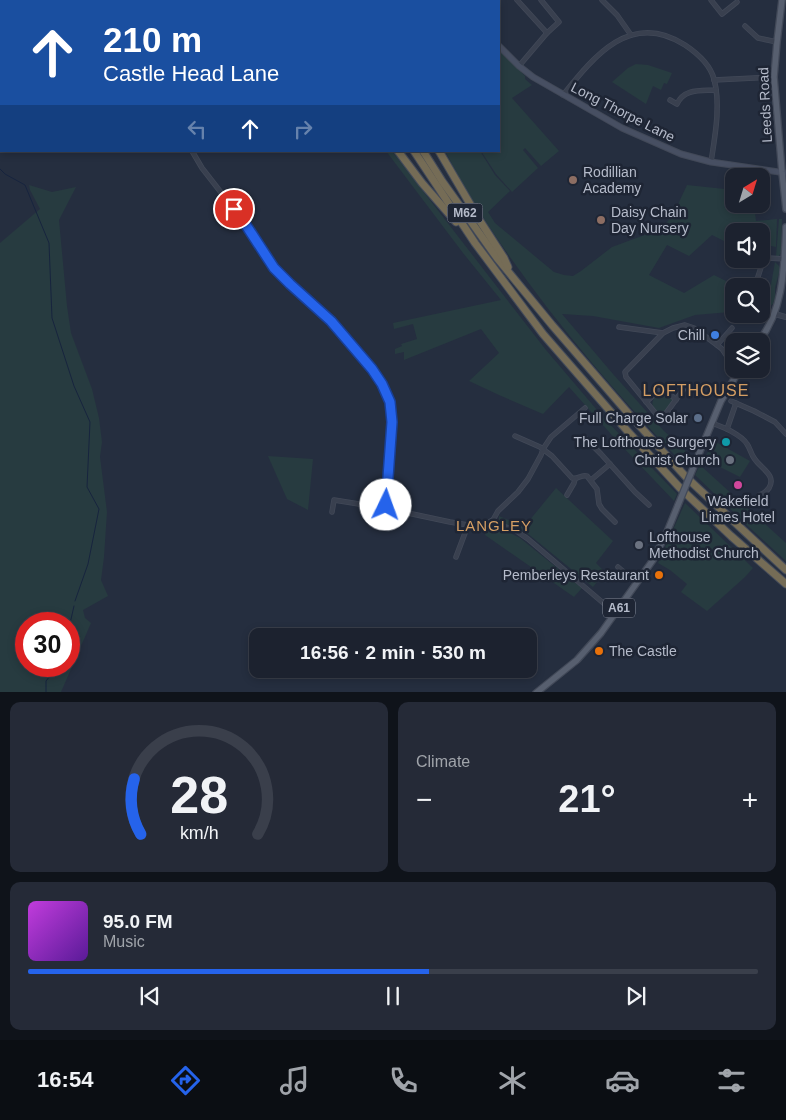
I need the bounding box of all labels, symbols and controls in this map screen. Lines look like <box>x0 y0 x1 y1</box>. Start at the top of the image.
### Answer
icon: ahead <box>20 20 85 85</box>
text: 210 m <box>103 20 202 59</box>
text: Castle Head Lane <box>103 61 279 86</box>
street label: Leeds Road <box>755 67 775 143</box>
street label: Long Thorpe Lane <box>568 79 678 145</box>
icon: left <box>183 115 211 143</box>
icon: ahead <box>236 115 264 143</box>
icon: right <box>289 115 317 143</box>
place label: Rodillian Academy <box>583 164 641 196</box>
north arrow <box>725 168 770 212</box>
map controls <box>725 168 770 378</box>
marker: Rodillian Academy <box>567 174 579 186</box>
pin <box>213 188 255 230</box>
icon: arrive <box>220 195 248 223</box>
road number: M62 <box>448 204 482 222</box>
place label: Daisy Chain Day Nursery <box>611 204 689 236</box>
marker: Daisy Chain Day Nursery <box>595 214 607 226</box>
button: sound <box>725 223 770 268</box>
button: search <box>725 278 770 323</box>
place label: Chill <box>678 327 705 343</box>
marker: Chill <box>709 329 721 341</box>
button: layers <box>725 333 770 378</box>
district label: LOFTHOUSE <box>643 382 749 399</box>
place label: Full Charge Solar <box>579 410 688 426</box>
marker: Full Charge Solar <box>692 412 704 424</box>
place label: The Lofthouse Surgery <box>574 434 716 450</box>
marker: The Lofthouse Surgery <box>720 436 732 448</box>
place label: Christ Church <box>634 452 720 468</box>
marker: Christ Church <box>724 454 736 466</box>
position arrow <box>359 478 411 530</box>
marker: Wakefield Limes Hotel <box>732 479 744 491</box>
place label: Wakefield Limes Hotel <box>701 493 775 525</box>
district label: LANGLEY <box>456 517 532 534</box>
place label: Lofthouse Methodist Church <box>649 529 759 561</box>
marker: Lofthouse Methodist Church <box>633 539 645 551</box>
place label: Pemberleys Restaurant <box>503 567 649 583</box>
marker: Pemberleys Restaurant <box>653 569 665 581</box>
road number: A61 <box>603 598 635 618</box>
speed limit sign: 30 <box>15 612 80 677</box>
text: 16:56 · 2 min · 530 m <box>300 642 486 663</box>
place label: The Castle <box>609 643 677 659</box>
marker: The Castle <box>593 645 605 657</box>
text: Climate <box>416 753 470 770</box>
text: 28 <box>170 766 228 824</box>
text: 21° <box>558 778 616 820</box>
text: − <box>416 784 432 815</box>
text: + <box>742 784 758 815</box>
text: km/h <box>180 823 218 843</box>
text: 95.0 FM <box>103 911 173 932</box>
text: Music <box>103 933 145 950</box>
icon: previous <box>136 982 164 1010</box>
icon: pause <box>379 982 407 1010</box>
icon: next <box>622 982 650 1010</box>
icon: directions <box>168 1063 203 1098</box>
icon: music <box>277 1063 312 1098</box>
icon: phone <box>386 1063 421 1098</box>
icon: climate <box>495 1063 530 1098</box>
icon: car <box>605 1063 640 1098</box>
icon: filters <box>714 1063 749 1098</box>
text: 16:54 <box>37 1067 93 1092</box>

